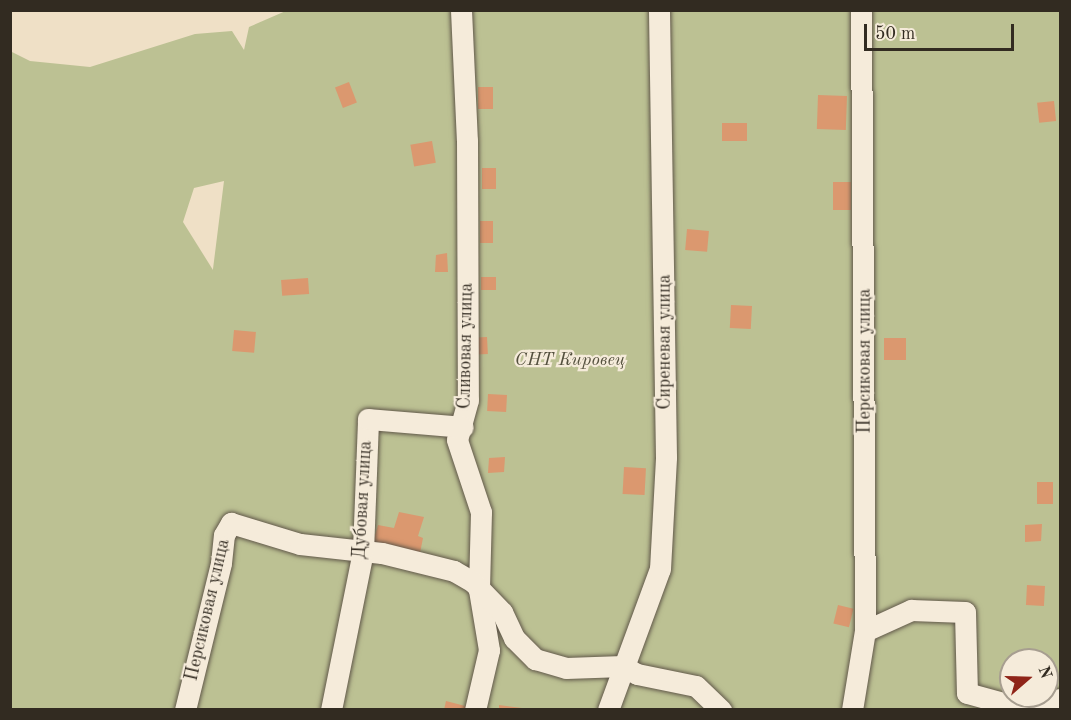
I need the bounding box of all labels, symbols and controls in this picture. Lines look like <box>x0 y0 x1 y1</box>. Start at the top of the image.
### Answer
scale bar <box>867 12 1017 50</box>
text: 50 m <box>875 25 915 43</box>
street label: Сиреневая улица <box>654 274 676 410</box>
street label: Сливовая улица <box>454 283 478 409</box>
street label: Персиковая улица <box>854 288 876 434</box>
park label: СНТ Кировец <box>515 349 625 371</box>
street label: Дубовая улица <box>349 440 377 560</box>
street label: Персиковая улица <box>181 537 235 683</box>
north arrow <box>999 648 1059 708</box>
text: N <box>1034 664 1054 681</box>

